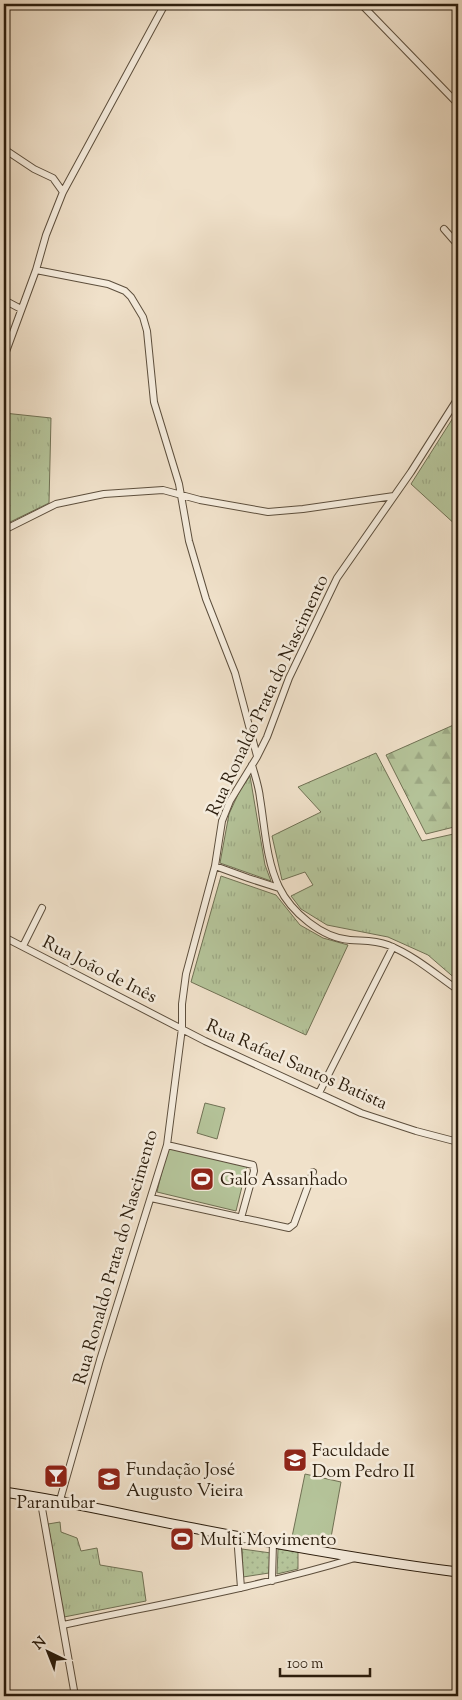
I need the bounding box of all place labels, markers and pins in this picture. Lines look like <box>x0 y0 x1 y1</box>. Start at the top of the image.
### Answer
sports icon: Galo Assanhado <box>189 1166 215 1192</box>
place label: Galo Assanhado <box>220 1168 348 1194</box>
place label: Faculdade Dom Pedro II <box>312 1439 415 1486</box>
school or university icon: Faculdade Dom Pedro II <box>282 1447 308 1473</box>
place label: Fundação José Augusto Vieira <box>126 1458 243 1505</box>
bar icon: Paranubar <box>43 1463 69 1489</box>
school or university icon: Fundação José Augusto Vieira <box>96 1466 122 1492</box>
place label: Paranubar <box>17 1491 95 1517</box>
sports icon: Multi Movimento <box>169 1526 195 1552</box>
place label: Multi Movimento <box>200 1528 336 1554</box>

